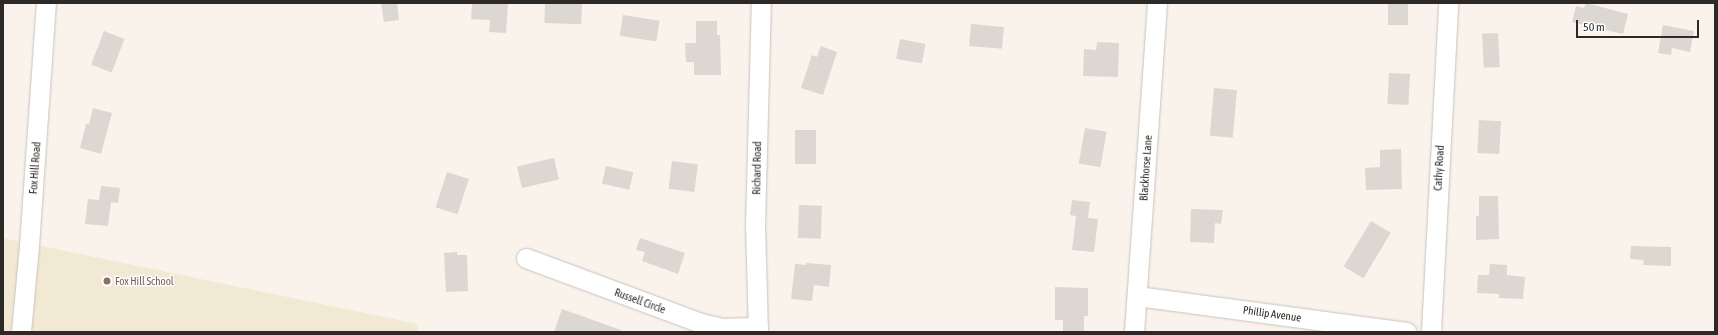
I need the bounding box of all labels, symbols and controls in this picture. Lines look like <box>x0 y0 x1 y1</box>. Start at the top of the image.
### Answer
scale bar <box>1578 12 1701 38</box>
text: 50 m <box>1583 20 1605 34</box>
street label: Blackhorse Lane <box>1137 135 1155 201</box>
street label: Fox Hill Road <box>27 141 43 195</box>
street label: Richard Road <box>750 141 764 195</box>
street label: Cathy Road <box>1431 145 1447 191</box>
place label: Fox Hill School <box>115 274 174 288</box>
marker: Fox Hill School <box>102 276 112 286</box>
street label: Russell Circle <box>613 286 667 316</box>
street label: Phillip Avenue <box>1242 303 1302 325</box>

